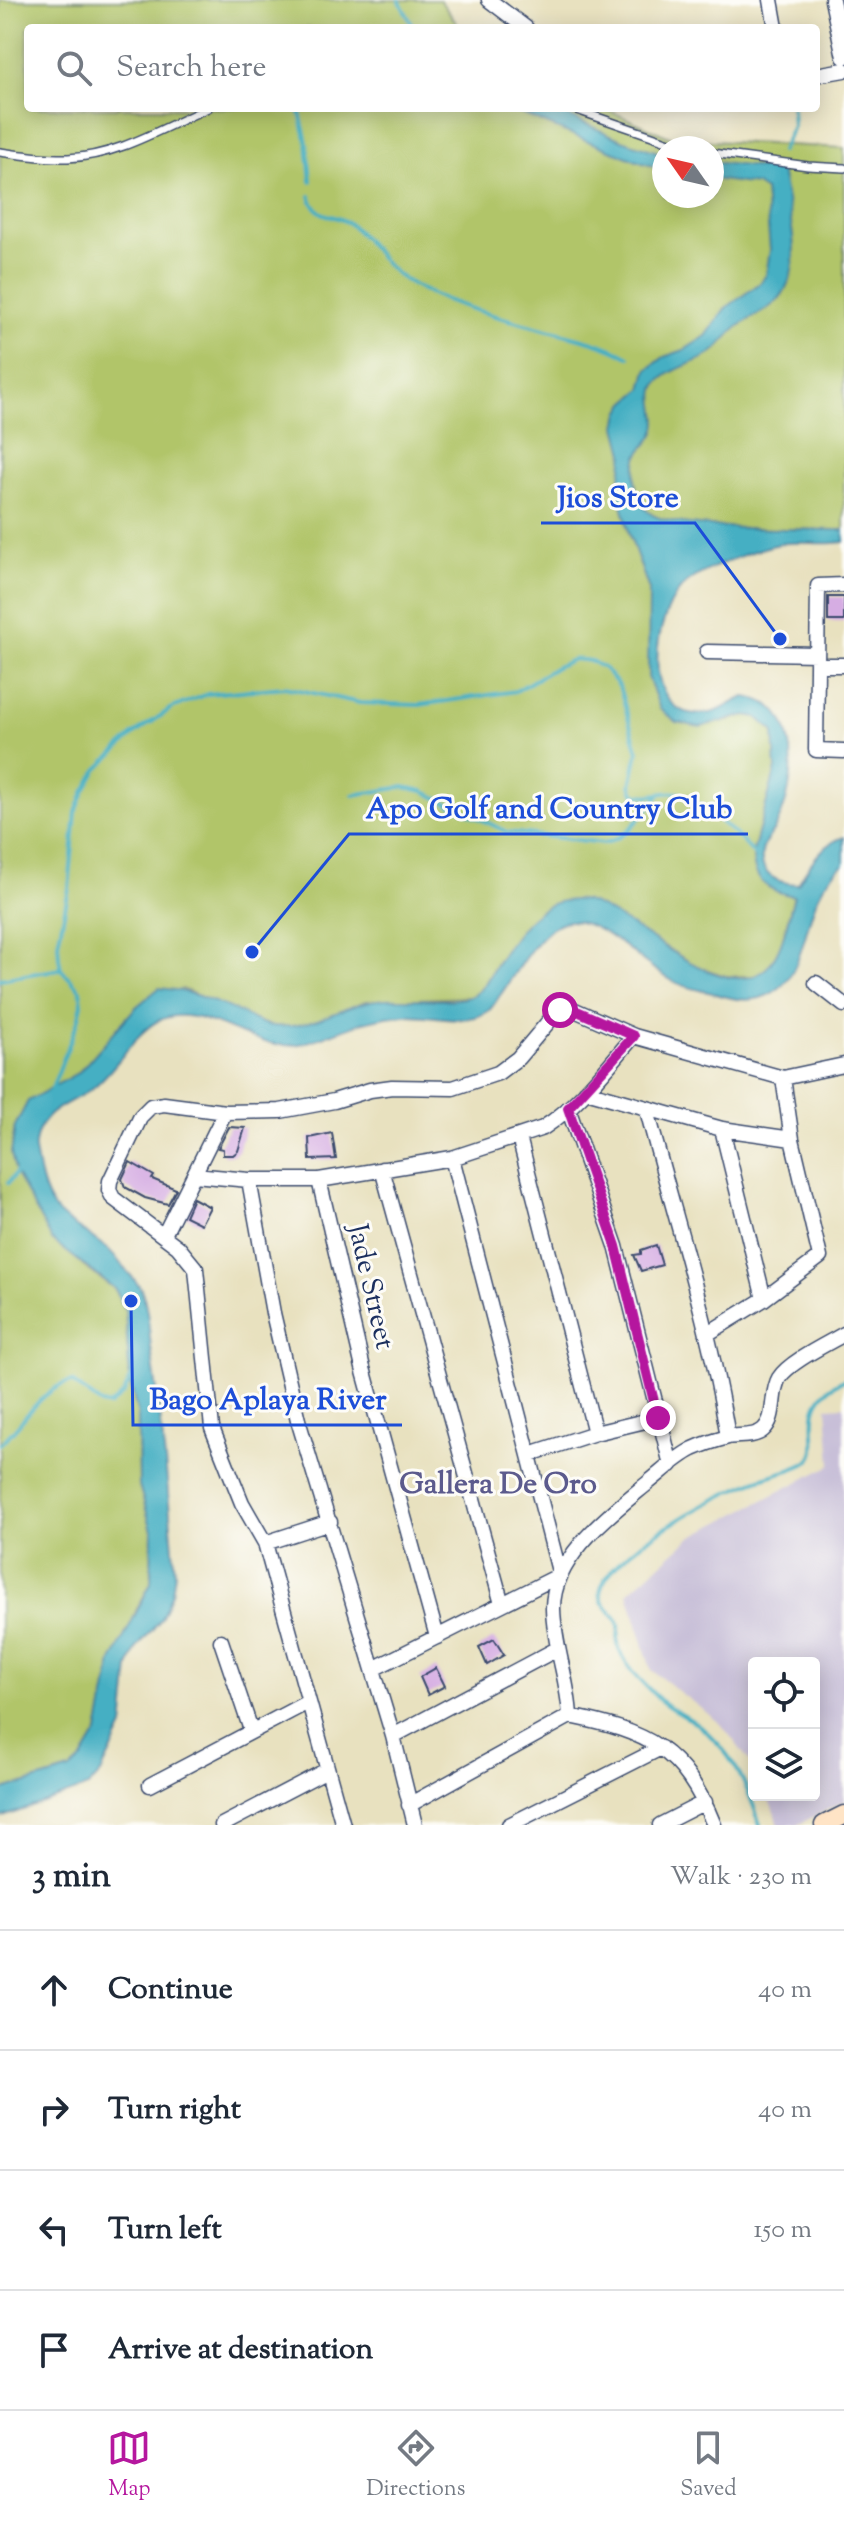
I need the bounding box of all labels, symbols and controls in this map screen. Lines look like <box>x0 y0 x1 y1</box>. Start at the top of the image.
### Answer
search box <box>24 24 820 112</box>
icon: search <box>52 46 96 90</box>
text: Search here <box>116 47 266 90</box>
north arrow <box>652 136 724 208</box>
callout: Jios Store <box>541 469 695 523</box>
text: Jios Store <box>555 478 679 521</box>
callout: Apo Golf and Country Club <box>349 780 748 834</box>
text: Apo Golf and Country Club <box>366 789 733 832</box>
route start <box>542 992 578 1028</box>
street label: Jade Street <box>336 1218 404 1354</box>
callout: Bago Aplaya River <box>133 1371 402 1425</box>
text: Bago Aplaya River <box>149 1380 387 1423</box>
route end <box>640 1400 676 1436</box>
district label: Gallera De Oro <box>399 1464 597 1507</box>
map controls <box>748 1657 820 1801</box>
button: locate <box>748 1657 820 1729</box>
button: layers <box>748 1729 820 1801</box>
text: 3 min <box>32 1853 111 1902</box>
text: Walk · 230 m <box>670 1859 812 1896</box>
icon: ahead <box>32 1968 76 2012</box>
text: Continue <box>108 1969 233 2012</box>
text: 40 m <box>758 1972 812 2009</box>
icon: right <box>32 2088 76 2132</box>
text: Turn right <box>108 2089 241 2132</box>
text: 40 m <box>758 2092 812 2129</box>
icon: left <box>32 2208 76 2252</box>
text: Turn left <box>108 2209 222 2252</box>
text: 150 m <box>753 2212 812 2249</box>
icon: arrive <box>32 2328 76 2372</box>
text: Arrive at destination <box>108 2329 373 2372</box>
tab: Map <box>107 2426 151 2506</box>
tab: Directions <box>366 2426 465 2506</box>
tab: Saved <box>680 2426 737 2506</box>

